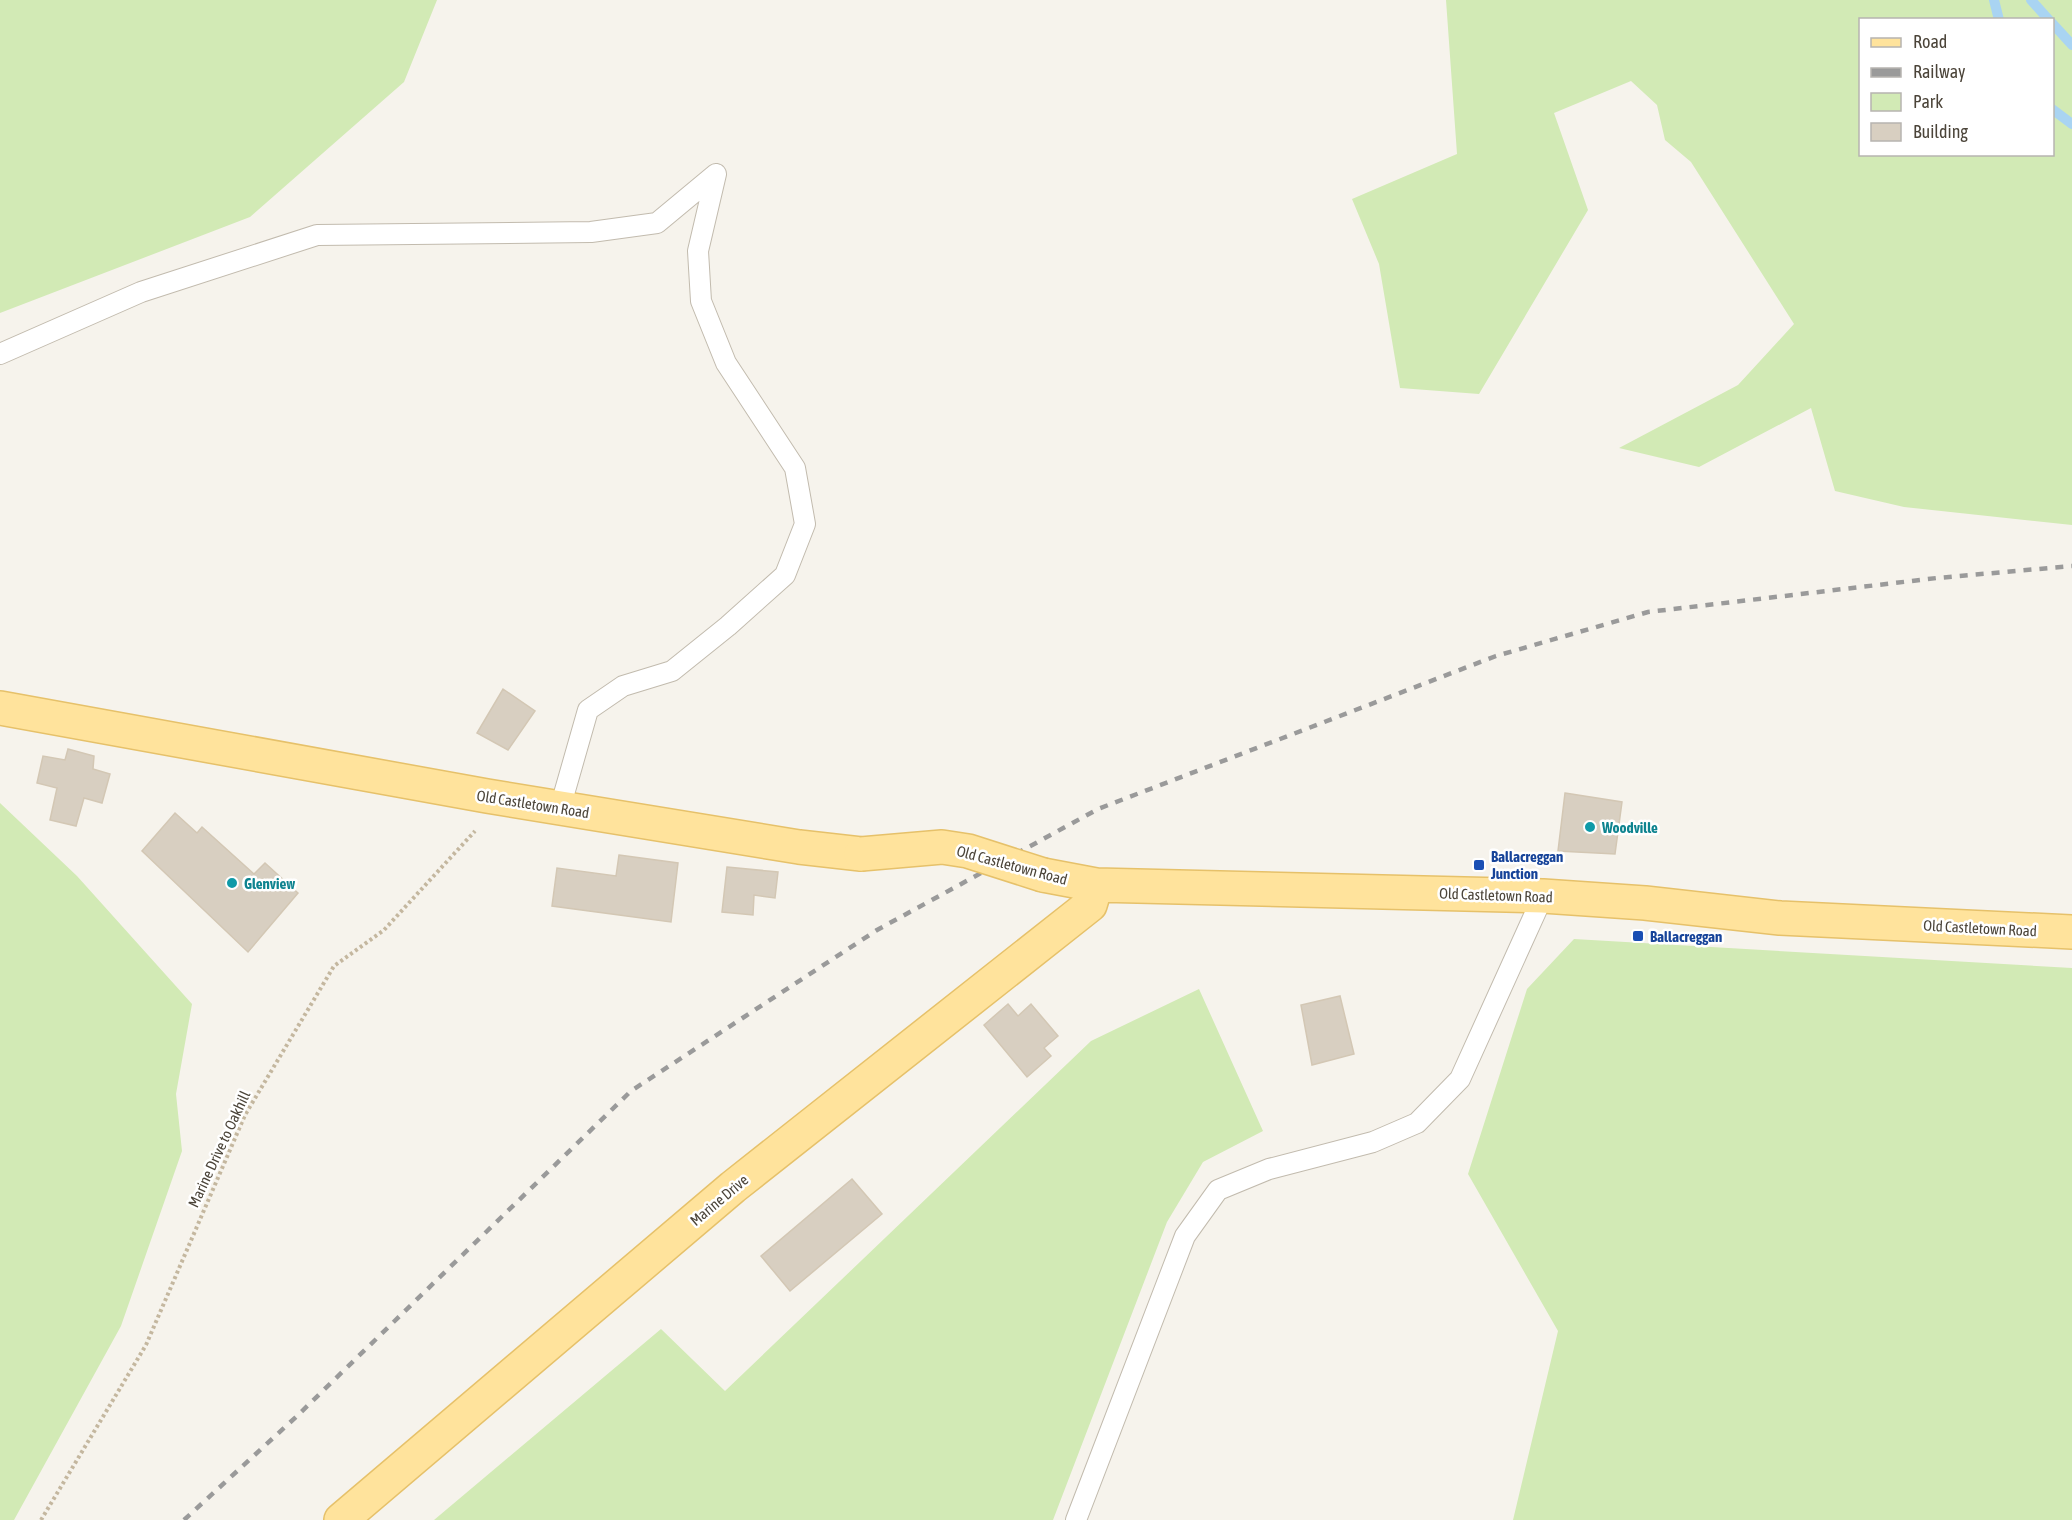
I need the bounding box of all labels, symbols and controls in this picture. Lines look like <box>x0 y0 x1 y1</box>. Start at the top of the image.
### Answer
legend <box>1859 18 2054 156</box>
text: Road <box>1913 31 1947 52</box>
text: Railway <box>1913 61 1965 82</box>
text: Park <box>1913 91 1943 112</box>
text: Building <box>1913 121 1968 142</box>
street label: Old Castletown Road <box>476 787 590 821</box>
place label: Woodville <box>1601 819 1658 836</box>
marker: Woodville <box>1583 820 1597 834</box>
street label: Old Castletown Road <box>955 842 1069 888</box>
place label: Ballacreggan Junction <box>1490 848 1563 882</box>
marker: Ballacreggan Junction <box>1472 858 1486 872</box>
place label: Glenview <box>244 875 295 892</box>
marker: Glenview <box>225 876 239 890</box>
street label: Old Castletown Road <box>1439 885 1553 905</box>
street label: Old Castletown Road <box>1923 917 2037 939</box>
place label: Ballacreggan <box>1650 928 1722 945</box>
marker: Ballacreggan <box>1631 929 1645 943</box>
street label: Marine Drive to Oakhill <box>185 1088 253 1210</box>
street label: Marine Drive <box>687 1171 751 1229</box>

